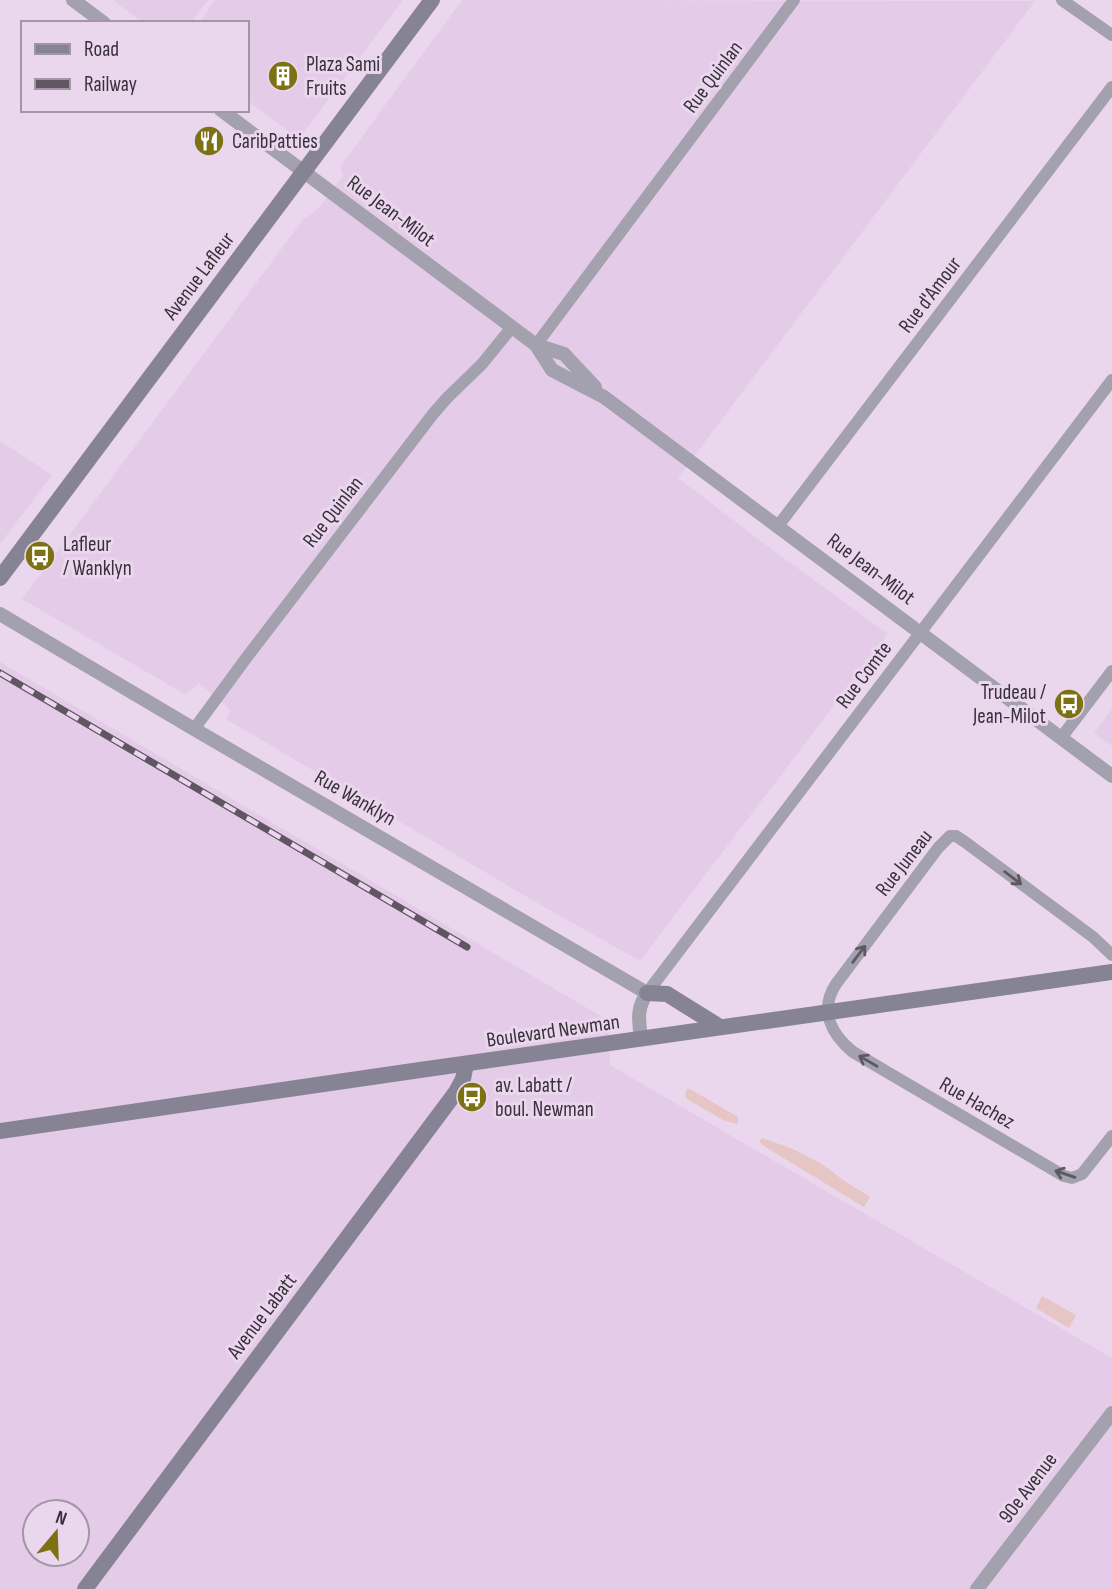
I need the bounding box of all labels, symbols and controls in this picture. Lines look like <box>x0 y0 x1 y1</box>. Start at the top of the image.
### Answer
legend <box>21 21 248 112</box>
street label: Rue Quinlan <box>678 36 748 118</box>
text: Road <box>84 37 119 62</box>
place label: Plaza Sami Fruits <box>306 52 380 101</box>
building icon: Plaza Sami Fruits <box>266 59 300 93</box>
text: Railway <box>84 72 137 97</box>
restaurant icon: CaribPatties <box>192 124 226 158</box>
place label: CaribPatties <box>232 129 318 154</box>
street label: Rue Jean-Milot <box>342 170 440 252</box>
street label: Avenue Lafleur <box>157 227 240 325</box>
street label: Rue d'Amour <box>893 252 967 338</box>
street label: Rue Quinlan <box>298 471 368 553</box>
street label: Rue Jean-Milot <box>822 528 920 610</box>
place label: Lafleur / Wanklyn <box>63 532 132 581</box>
bus stop icon: Lafleur / Wanklyn <box>23 539 57 573</box>
street label: Rue Comte <box>831 637 897 713</box>
place label: Trudeau / Jean-Milot <box>972 680 1046 729</box>
bus stop icon: Trudeau / Jean-Milot <box>1052 687 1086 721</box>
street label: Rue Wanklyn <box>310 765 400 831</box>
street label: Rue Juneau <box>870 825 938 901</box>
one-way arrow <box>1004 871 1022 886</box>
one-way arrow <box>851 945 866 964</box>
street label: Boulevard Newman <box>485 1009 621 1053</box>
one-way arrow <box>858 1054 879 1067</box>
street label: Rue Hachez <box>935 1072 1019 1135</box>
place label: av. Labatt / boul. Newman <box>495 1073 594 1122</box>
bus stop icon: av. Labatt / boul. Newman <box>455 1080 489 1114</box>
one-way arrow <box>1054 1167 1076 1179</box>
street label: Avenue Labatt <box>221 1269 302 1364</box>
street label: 90e Avenue <box>993 1448 1063 1528</box>
north arrow <box>21 1498 91 1568</box>
text: N <box>53 1506 70 1531</box>

